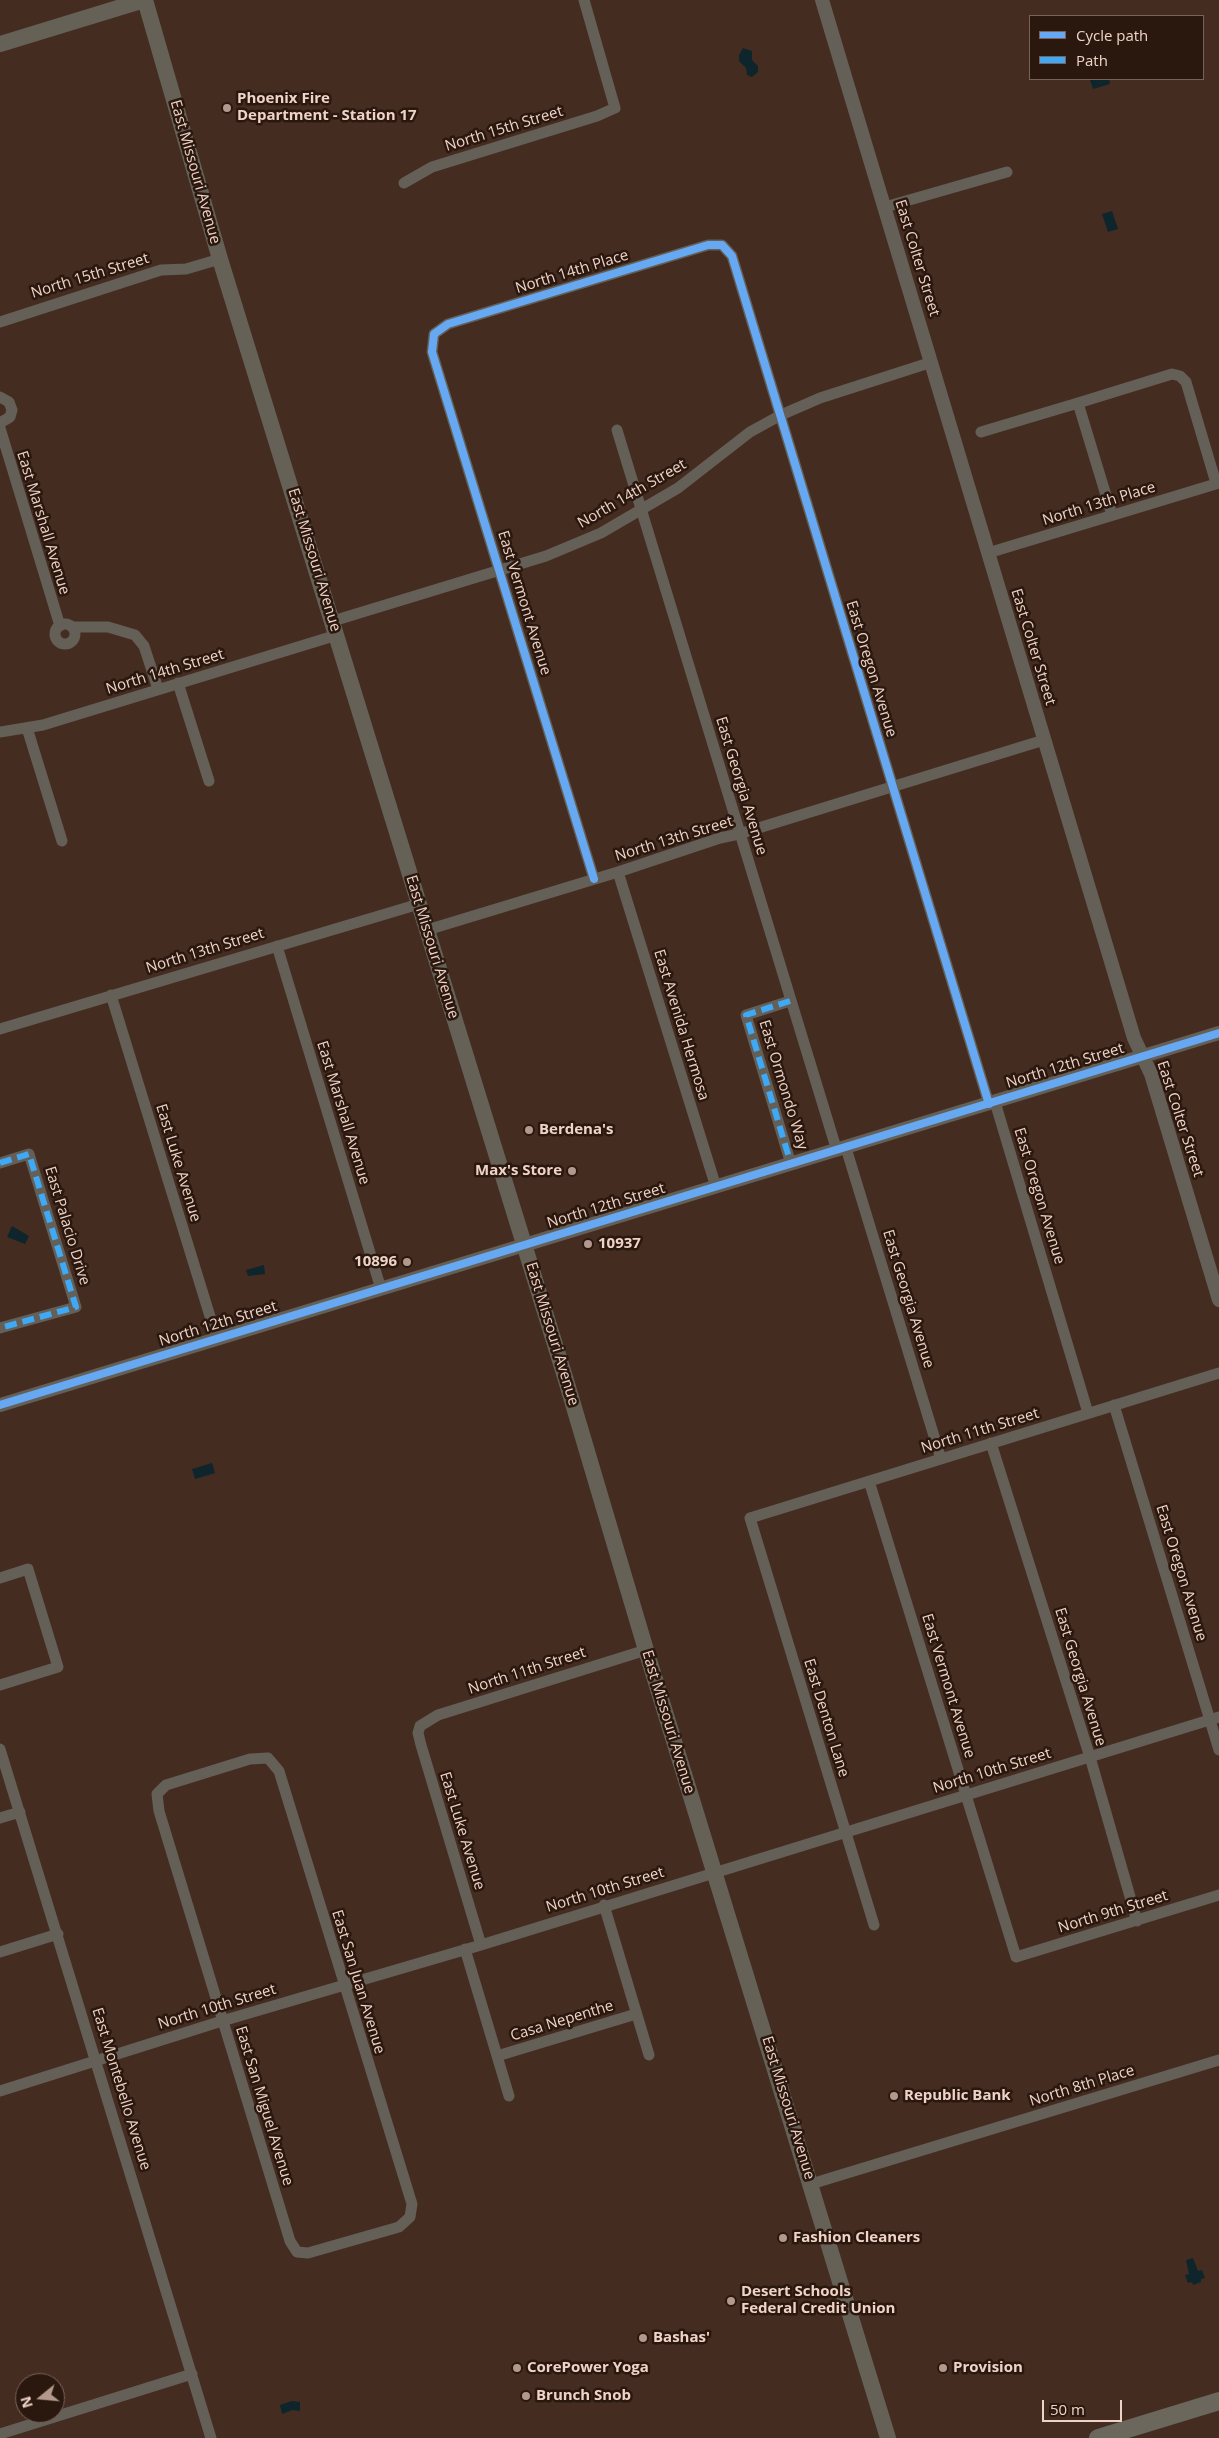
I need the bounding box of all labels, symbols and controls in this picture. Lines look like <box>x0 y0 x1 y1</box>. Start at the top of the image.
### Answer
legend <box>1029 15 1204 80</box>
text: Cycle path <box>1076 25 1148 45</box>
text: Path <box>1076 50 1108 70</box>
place label: Phoenix Fire Department - Station 17 <box>237 90 417 125</box>
street label: East Missouri Avenue <box>166 98 224 246</box>
marker: Phoenix Fire Department - Station 17 <box>221 102 233 114</box>
street label: North 15th Street <box>443 103 565 155</box>
street label: East Colter Street <box>891 198 943 318</box>
street label: North 14th Place <box>513 246 631 298</box>
street label: North 15th Street <box>29 250 151 302</box>
street label: East Marshall Avenue <box>13 449 73 597</box>
street label: North 14th Street <box>575 456 689 532</box>
street label: North 13th Place <box>1040 478 1158 530</box>
street label: East Missouri Avenue <box>284 486 344 634</box>
street label: East Vermont Avenue <box>493 529 555 677</box>
street label: East Colter Street <box>1007 587 1059 707</box>
street label: East Oregon Avenue <box>842 599 900 739</box>
street label: North 14th Street <box>104 646 226 698</box>
street label: East Georgia Avenue <box>711 715 771 857</box>
street label: North 13th Street <box>613 813 735 865</box>
street label: East Missouri Avenue <box>402 873 462 1021</box>
street label: North 13th Street <box>144 925 266 977</box>
street label: East Avenida Hermosa <box>649 947 713 1103</box>
street label: East Ormondo Way <box>755 1018 811 1152</box>
street label: East Marshall Avenue <box>313 1039 373 1187</box>
street label: North 12th Street <box>1004 1040 1126 1092</box>
street label: East Colter Street <box>1153 1059 1207 1179</box>
street label: East Luke Avenue <box>151 1102 205 1224</box>
place label: Berdena's <box>539 1121 613 1139</box>
marker: Berdena's <box>523 1124 535 1136</box>
street label: East Oregon Avenue <box>1010 1126 1068 1266</box>
place label: Max's Store <box>475 1162 562 1180</box>
street label: East Palacio Drive <box>40 1164 94 1288</box>
marker: Max's Store <box>566 1165 578 1177</box>
street label: North 12th Street <box>545 1180 667 1232</box>
street label: East Georgia Avenue <box>878 1228 938 1370</box>
place label: 10937 <box>598 1235 641 1253</box>
marker: 10937 <box>582 1238 594 1250</box>
place label: 10896 <box>354 1253 397 1271</box>
marker: 10896 <box>401 1256 413 1268</box>
street label: East Missouri Avenue <box>522 1260 582 1408</box>
street label: North 12th Street <box>157 1298 279 1350</box>
street label: North 11th Street <box>919 1405 1041 1457</box>
street label: East Oregon Avenue <box>1152 1503 1210 1643</box>
street label: East Georgia Avenue <box>1050 1606 1110 1748</box>
street label: East Vermont Avenue <box>917 1612 979 1760</box>
street label: North 11th Street <box>466 1644 588 1698</box>
street label: East Missouri Avenue <box>638 1648 698 1796</box>
street label: East Denton Lane <box>799 1657 853 1779</box>
street label: North 10th Street <box>931 1745 1053 1797</box>
street label: East Luke Avenue <box>435 1770 489 1892</box>
street label: North 10th Street <box>544 1864 666 1916</box>
street label: North 9th Street <box>1056 1887 1170 1937</box>
street label: East San Juan Avenue <box>328 1908 388 2056</box>
street label: North 10th Street <box>156 1981 278 2033</box>
street label: Casa Nepenthe <box>508 1997 616 2045</box>
street label: East Montebello Avenue <box>88 2006 154 2172</box>
street label: East San Miguel Avenue <box>231 2024 297 2188</box>
street label: East Missouri Avenue <box>758 2034 818 2182</box>
street label: North 8th Place <box>1027 2062 1137 2110</box>
place label: Republic Bank <box>904 2087 1011 2105</box>
marker: Republic Bank <box>888 2090 900 2102</box>
place label: Fashion Cleaners <box>793 2229 920 2247</box>
marker: Fashion Cleaners <box>777 2232 789 2244</box>
place label: Desert Schools Federal Credit Union <box>741 2283 895 2318</box>
marker: Desert Schools Federal Credit Union <box>725 2295 737 2307</box>
place label: Bashas' <box>653 2329 710 2347</box>
marker: Bashas' <box>637 2332 649 2344</box>
place label: CorePower Yoga <box>527 2359 649 2377</box>
place label: Provision <box>953 2359 1023 2377</box>
marker: CorePower Yoga <box>511 2362 523 2374</box>
marker: Provision <box>937 2362 949 2374</box>
north arrow <box>15 2373 65 2423</box>
place label: Brunch Snob <box>536 2387 631 2405</box>
marker: Brunch Snob <box>520 2390 532 2402</box>
scale bar <box>1044 2390 1124 2422</box>
text: N <box>15 2394 37 2410</box>
text: 50 m <box>1050 2399 1085 2419</box>

